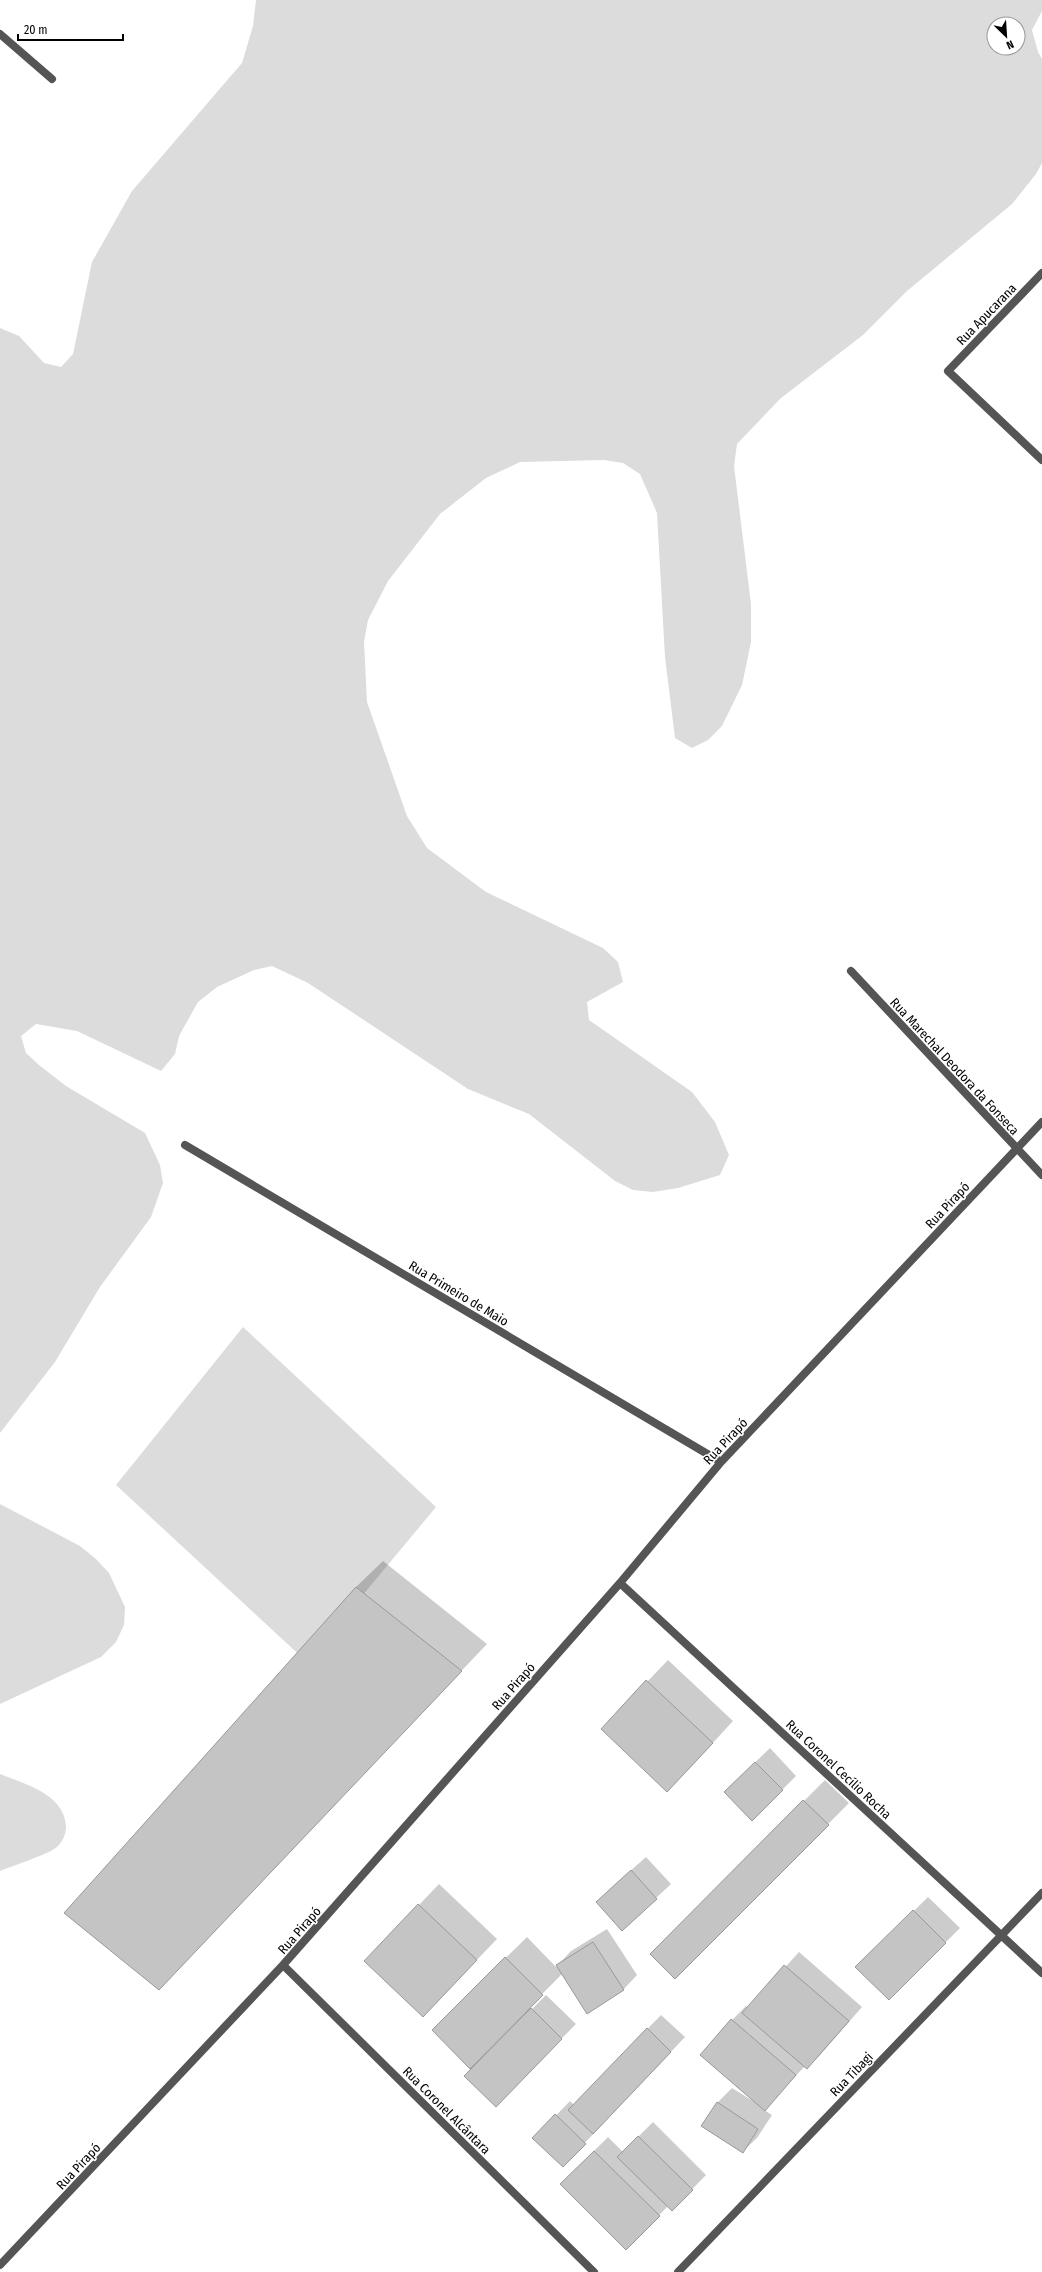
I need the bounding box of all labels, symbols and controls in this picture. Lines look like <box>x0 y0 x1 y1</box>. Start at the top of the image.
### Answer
scale bar <box>18 16 123 42</box>
north arrow <box>986 16 1026 56</box>
text: 20 m <box>24 23 48 37</box>
text: N <box>1004 37 1016 52</box>
street label: Rua Apucarana <box>953 281 1019 348</box>
street label: Rua Marechal Deodora da Fonseca <box>887 995 1022 1138</box>
street label: Rua Pirapó <box>922 1179 973 1232</box>
street label: Rua Primeiro de Maio <box>406 1258 511 1329</box>
street label: Rua Pirapó <box>700 1415 751 1468</box>
street label: Rua Pirapó <box>489 1660 538 1713</box>
street label: Rua Coronel Cecílio Rocha <box>783 1717 894 1822</box>
street label: Rua Pirapó <box>275 1904 324 1957</box>
street label: Rua Tibagi <box>827 2049 876 2099</box>
street label: Rua Coronel Alcântara <box>400 2064 493 2157</box>
street label: Rua Pirapó <box>53 2140 104 2193</box>

